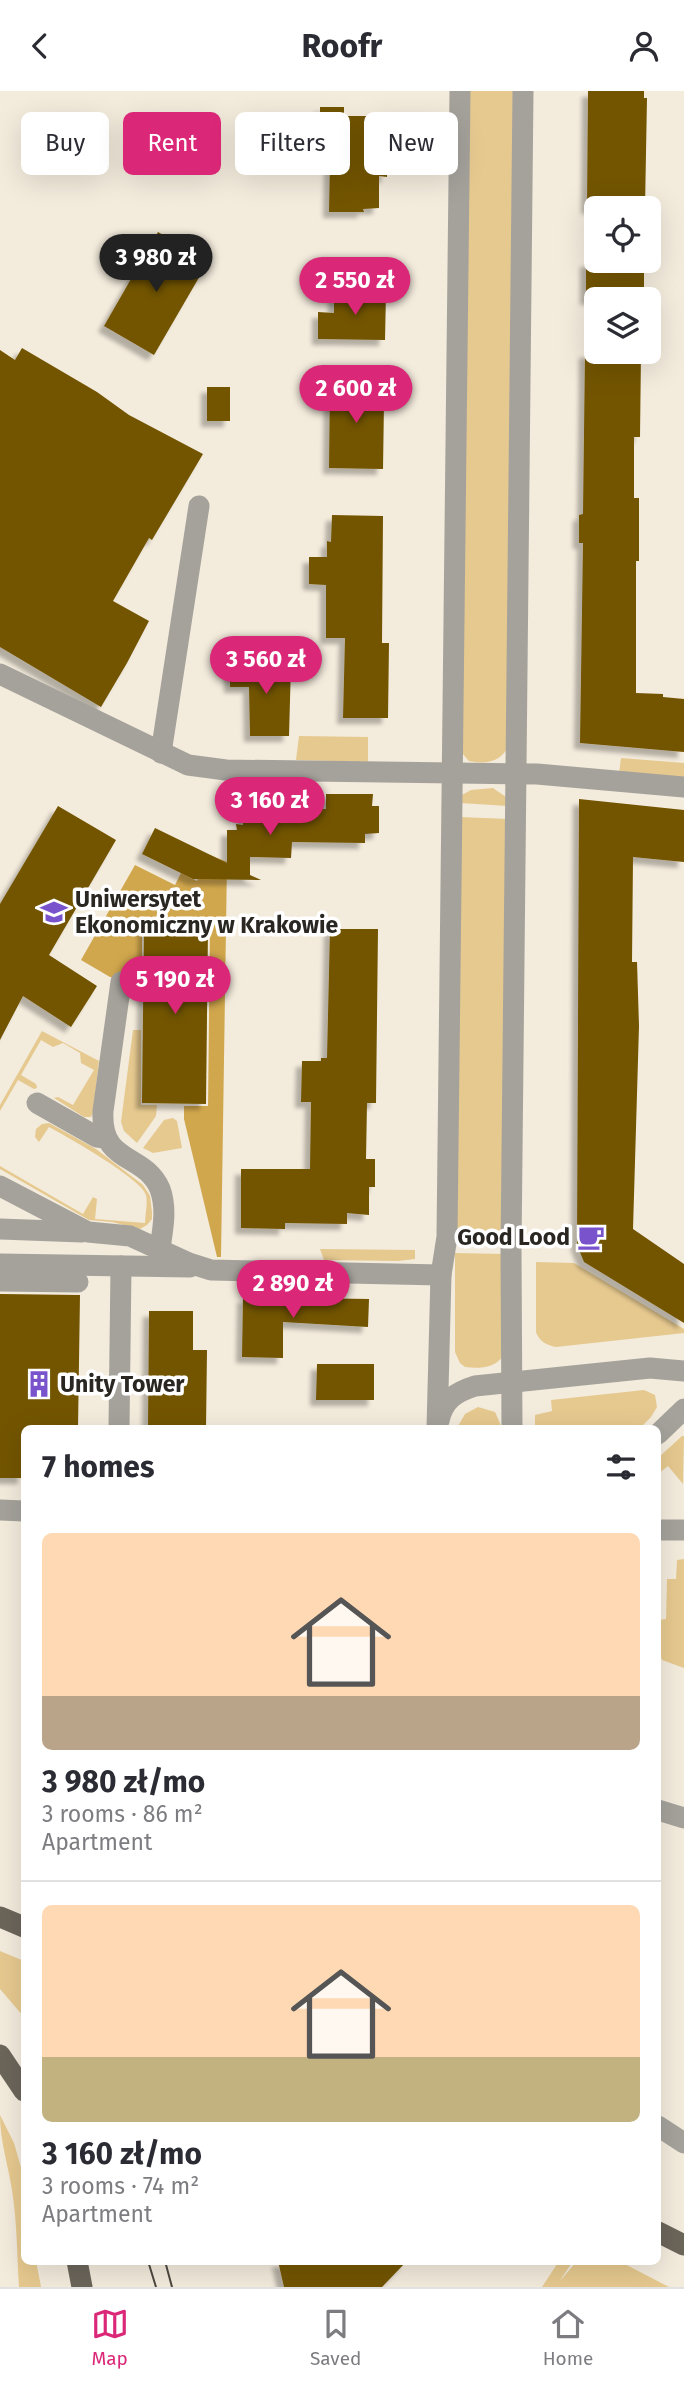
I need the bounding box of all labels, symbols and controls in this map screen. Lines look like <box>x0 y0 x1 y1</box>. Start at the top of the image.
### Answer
icon: back <box>21 27 59 65</box>
text: Roofr <box>302 27 382 65</box>
icon: person <box>625 27 663 65</box>
chip: Buy <box>21 112 109 175</box>
chip: Rent <box>123 112 221 175</box>
chip: Filters <box>235 112 350 175</box>
chip: New <box>364 112 458 175</box>
map controls <box>584 196 661 364</box>
button: locate <box>584 196 661 273</box>
pin: 3 980 zł <box>84 235 228 294</box>
text: 3 980 zł <box>115 243 197 271</box>
pin: 2 550 zł <box>283 257 427 317</box>
text: 2 550 zł <box>315 266 395 294</box>
button: layers <box>584 287 661 364</box>
pin: 2 600 zł <box>284 365 428 425</box>
text: 2 600 zł <box>315 374 397 402</box>
pin: 3 560 zł <box>194 637 338 696</box>
text: 3 560 zł <box>226 645 306 673</box>
pin: 3 160 zł <box>198 777 342 837</box>
text: 3 160 zł <box>231 786 309 814</box>
place label: Uniwersytet Ekonomiczny w Krakowie <box>75 885 338 939</box>
school or university icon: Uniwersytet Ekonomiczny w Krakowie <box>39 897 69 927</box>
pin: 5 190 zł <box>103 957 247 1016</box>
text: 5 190 zł <box>136 965 214 993</box>
cafe icon: Good Lood <box>576 1222 606 1252</box>
place label: Good Lood <box>457 1223 570 1251</box>
pin: 2 890 zł <box>221 1261 365 1320</box>
text: 2 890 zł <box>253 1269 333 1297</box>
building icon: Unity Tower <box>24 1369 54 1399</box>
place label: Unity Tower <box>60 1370 185 1398</box>
icon: filters <box>602 1448 640 1486</box>
text: 7 homes <box>42 1449 154 1485</box>
icon: home <box>278 1579 404 1705</box>
text: 3 980 zł/mo <box>42 1764 205 1800</box>
text: 3 rooms · 86 m² <box>42 1800 203 1828</box>
text: Apartment <box>42 1828 152 1856</box>
icon: home <box>278 1951 404 2077</box>
text: 3 160 zł/mo <box>42 2136 202 2172</box>
text: 3 rooms · 74 m² <box>42 2172 199 2200</box>
text: Apartment <box>42 2200 152 2228</box>
tab: Map <box>91 2305 129 2370</box>
tab: Saved <box>310 2305 361 2370</box>
tab: Home <box>543 2305 593 2370</box>

